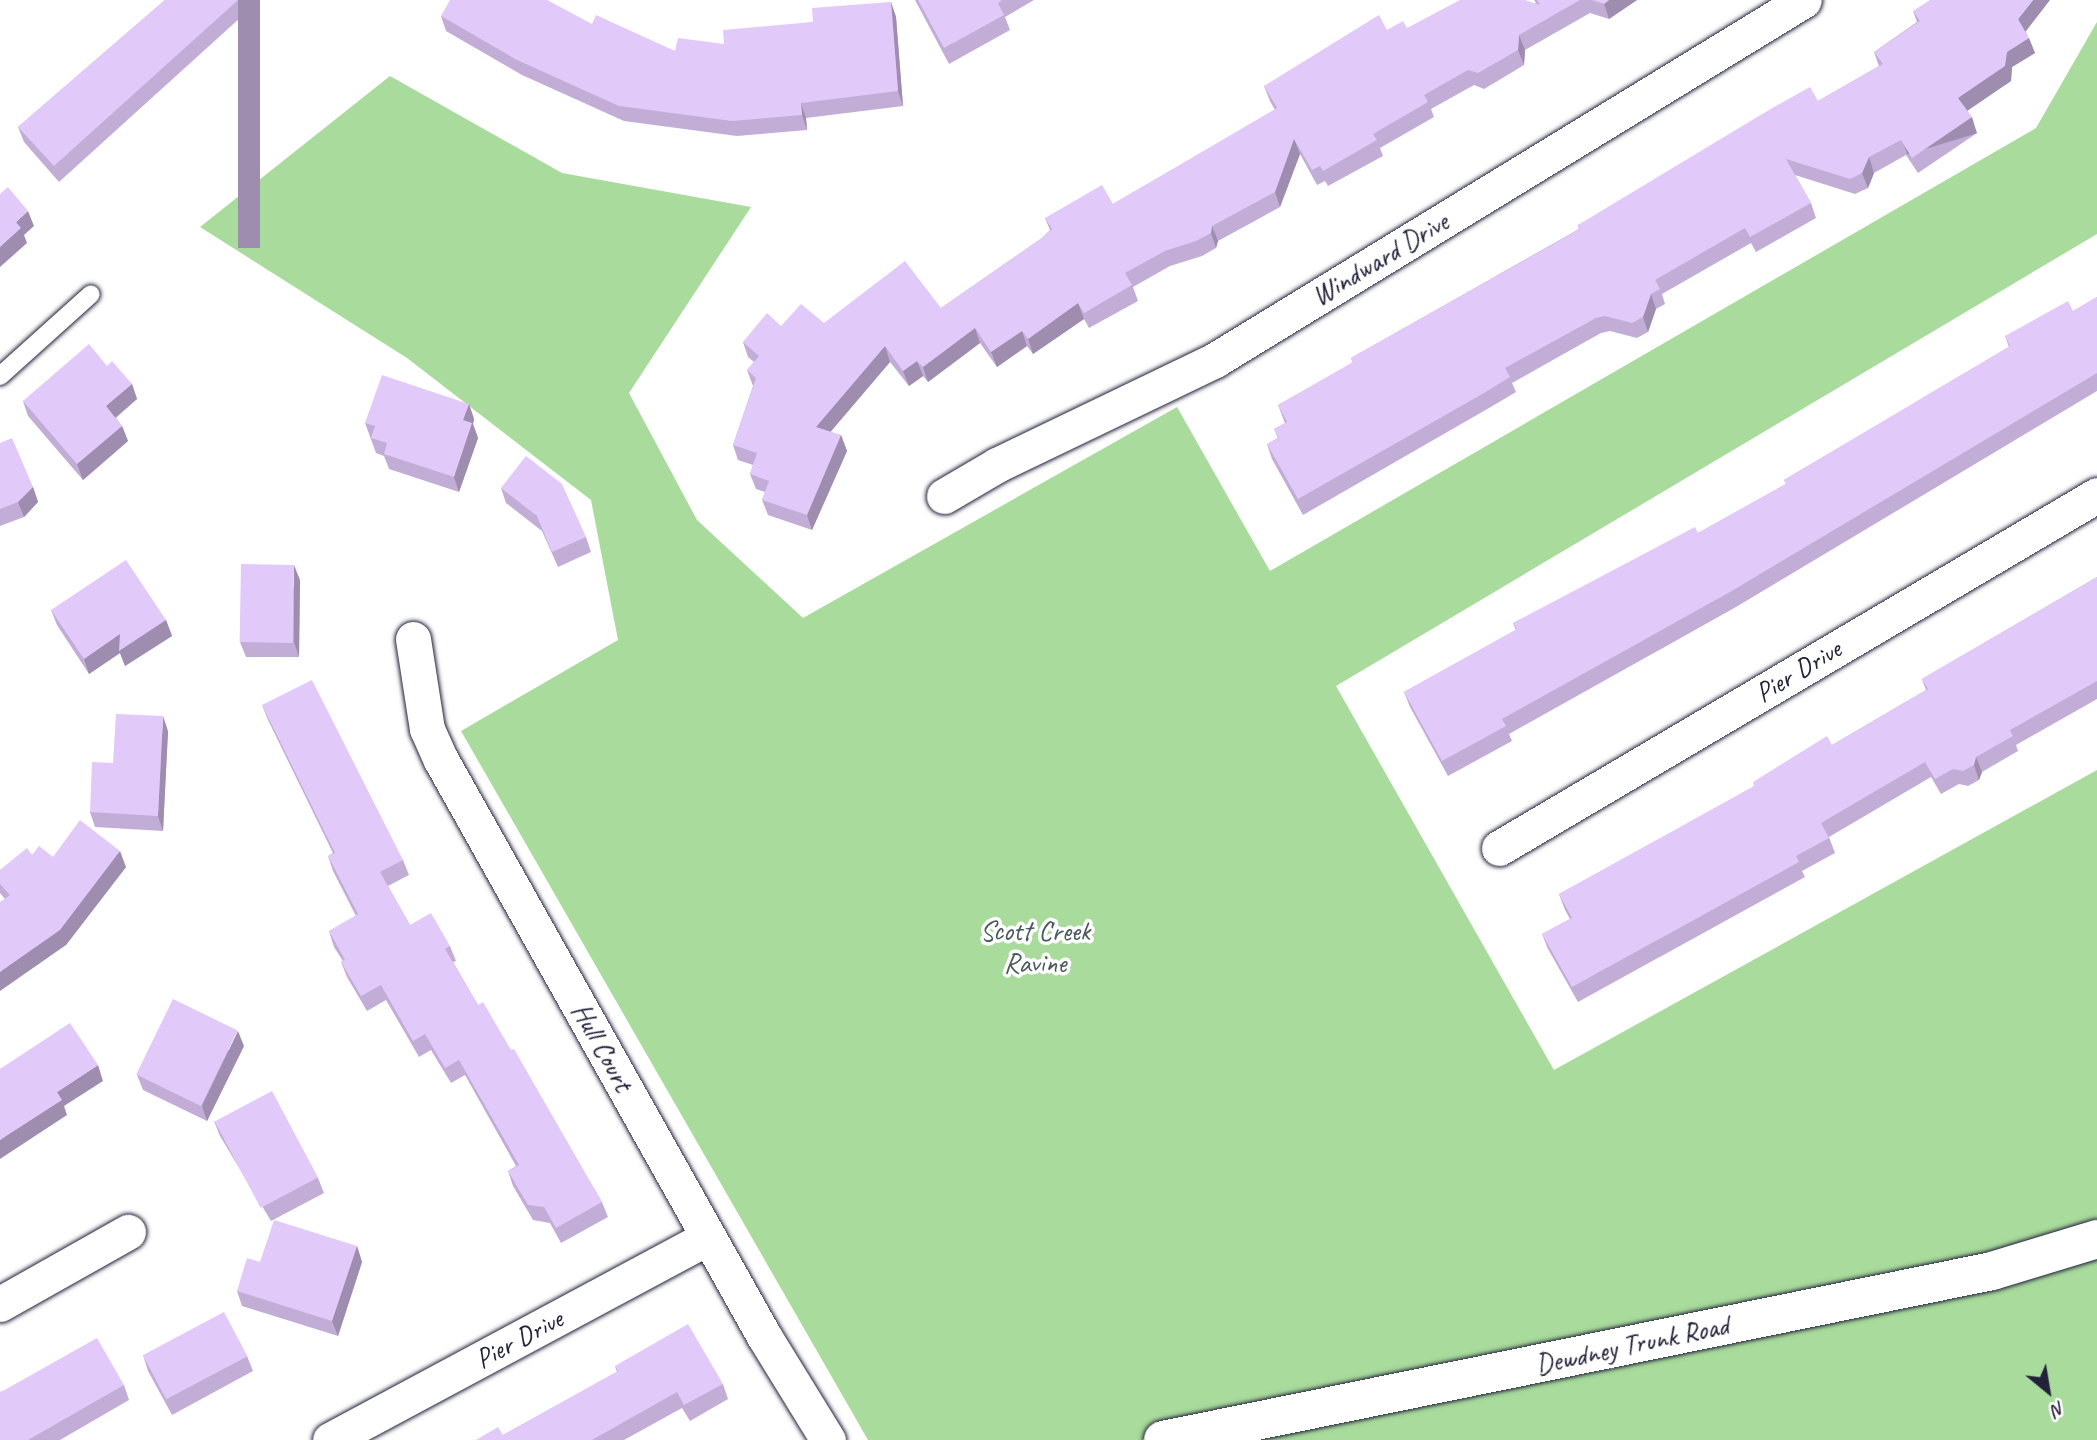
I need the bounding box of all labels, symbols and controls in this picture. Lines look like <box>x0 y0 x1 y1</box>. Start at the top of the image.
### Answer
street label: Windward Drive <box>1305 205 1455 313</box>
street label: Pier Drive <box>1749 632 1847 710</box>
park label: Scott Creek Ravine <box>980 914 1090 980</box>
street label: Hull Court <box>564 997 640 1097</box>
street label: Pier Drive <box>469 1302 569 1376</box>
street label: Dewdney Trunk Road <box>1532 1308 1732 1382</box>
north arrow <box>2013 1356 2083 1426</box>
text: N <box>2047 1396 2070 1423</box>

